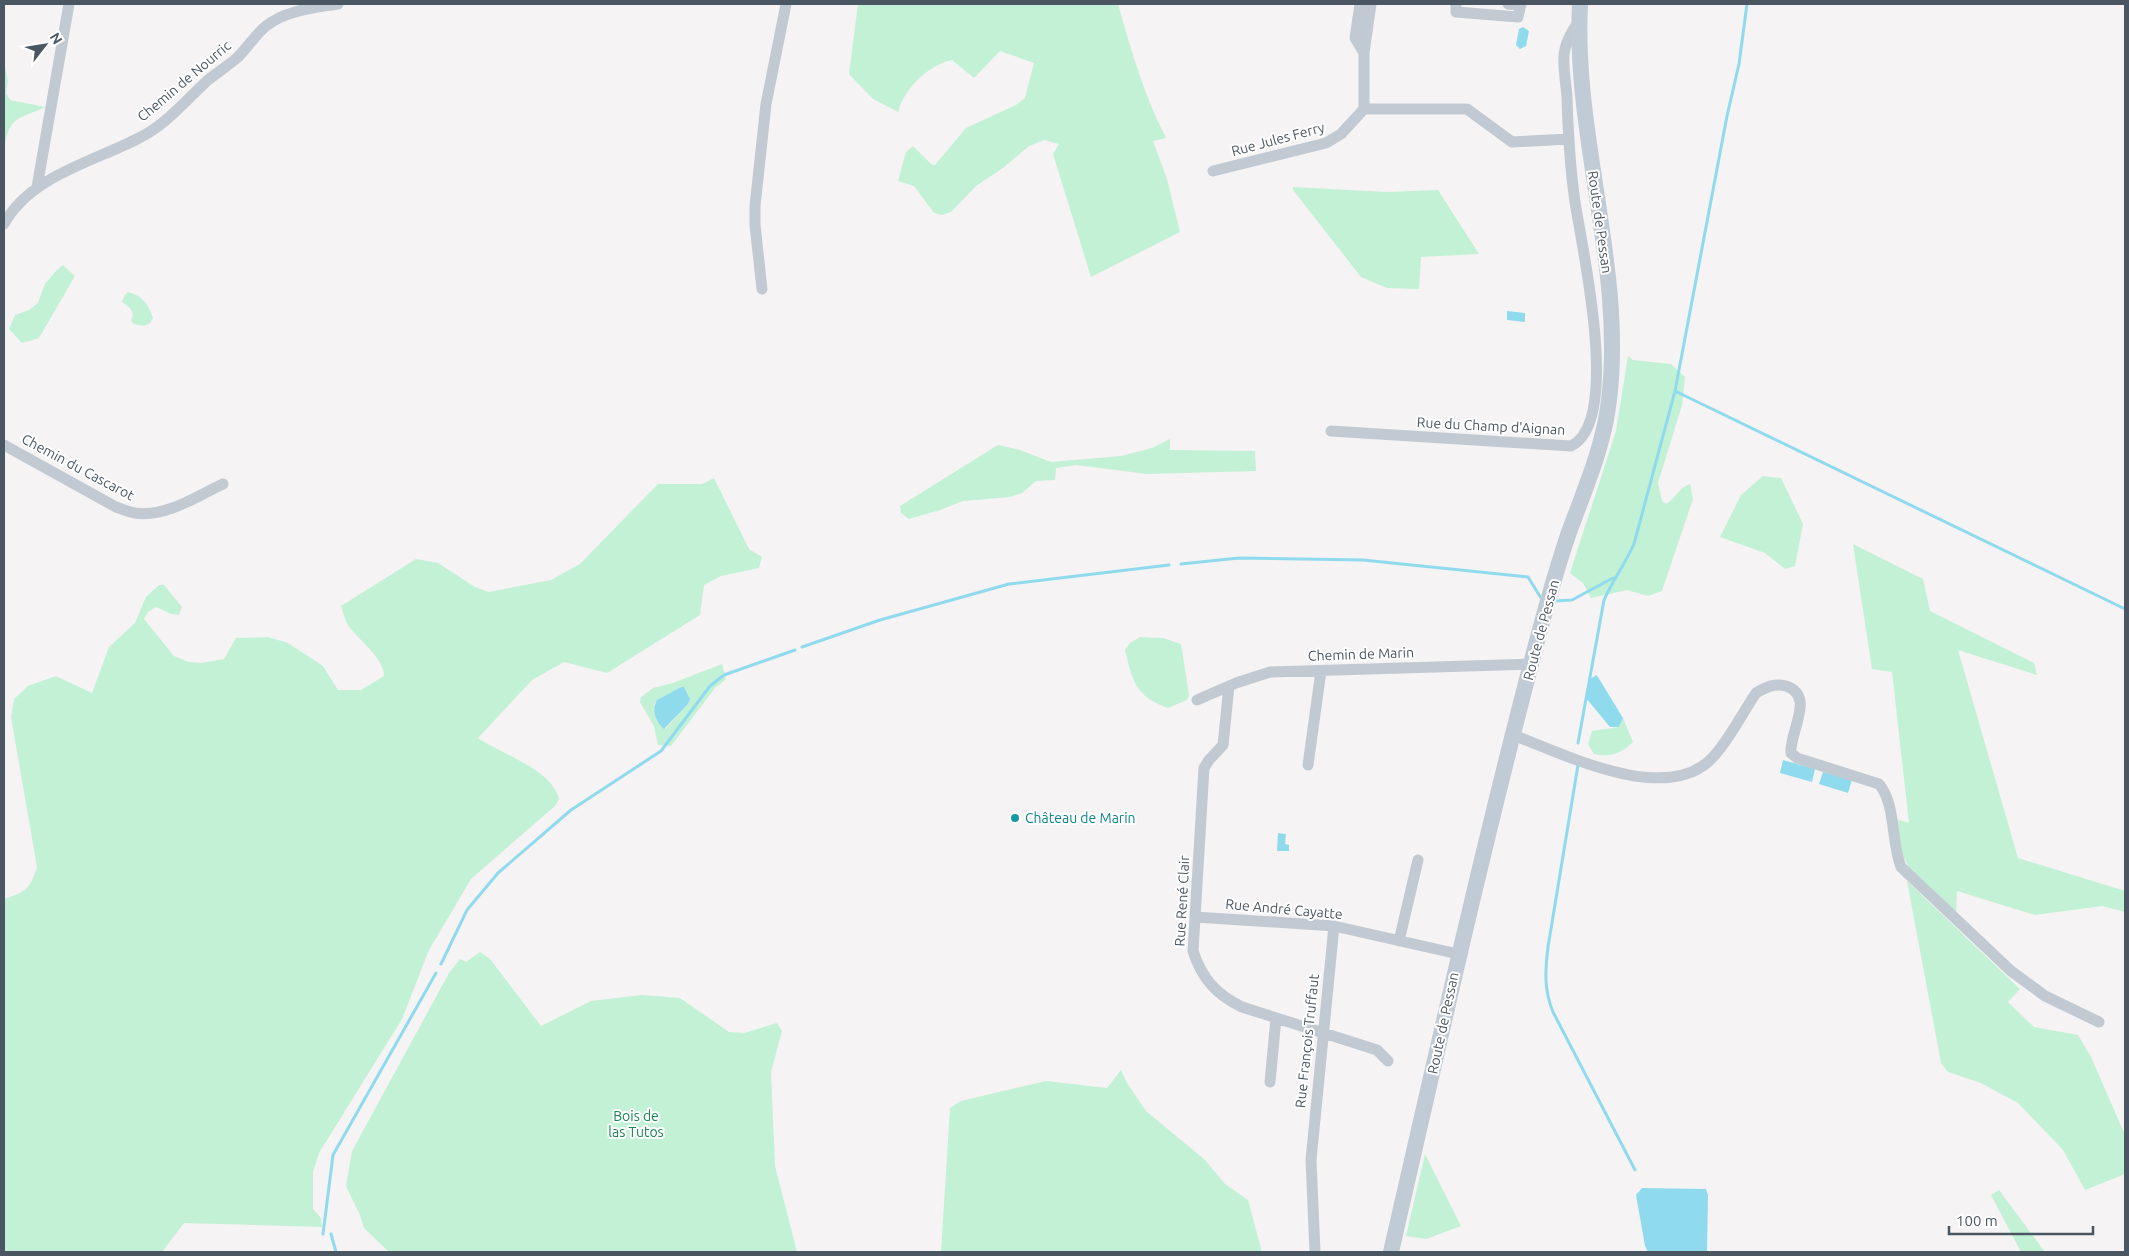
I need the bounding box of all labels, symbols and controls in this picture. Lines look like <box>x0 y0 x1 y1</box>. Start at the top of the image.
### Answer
north arrow <box>20 20 70 70</box>
text: N <box>47 30 66 47</box>
street label: Chemin de Nourric <box>134 37 234 125</box>
street label: Rue Jules Ferry <box>1230 119 1327 159</box>
street label: Route de Pessan <box>1585 170 1615 274</box>
street label: Rue du Champ d'Aignan <box>1416 414 1566 438</box>
street label: Chemin du Cascarot <box>19 431 137 504</box>
street label: Route de Pessan <box>1520 578 1562 682</box>
street label: Chemin de Marin <box>1308 644 1414 664</box>
place label: Château de Marin <box>1025 810 1136 826</box>
marker: Château de Marin <box>1009 812 1021 824</box>
street label: Rue René Clair <box>1172 854 1192 947</box>
street label: Rue André Cayatte <box>1225 896 1343 922</box>
street label: Route de Pessan <box>1424 971 1462 1075</box>
street label: Rue François Truffaut <box>1292 973 1322 1109</box>
park label: Bois de las Tutos <box>608 1108 664 1140</box>
scale bar <box>1949 1204 2093 1236</box>
text: 100 m <box>1956 1212 1998 1229</box>

